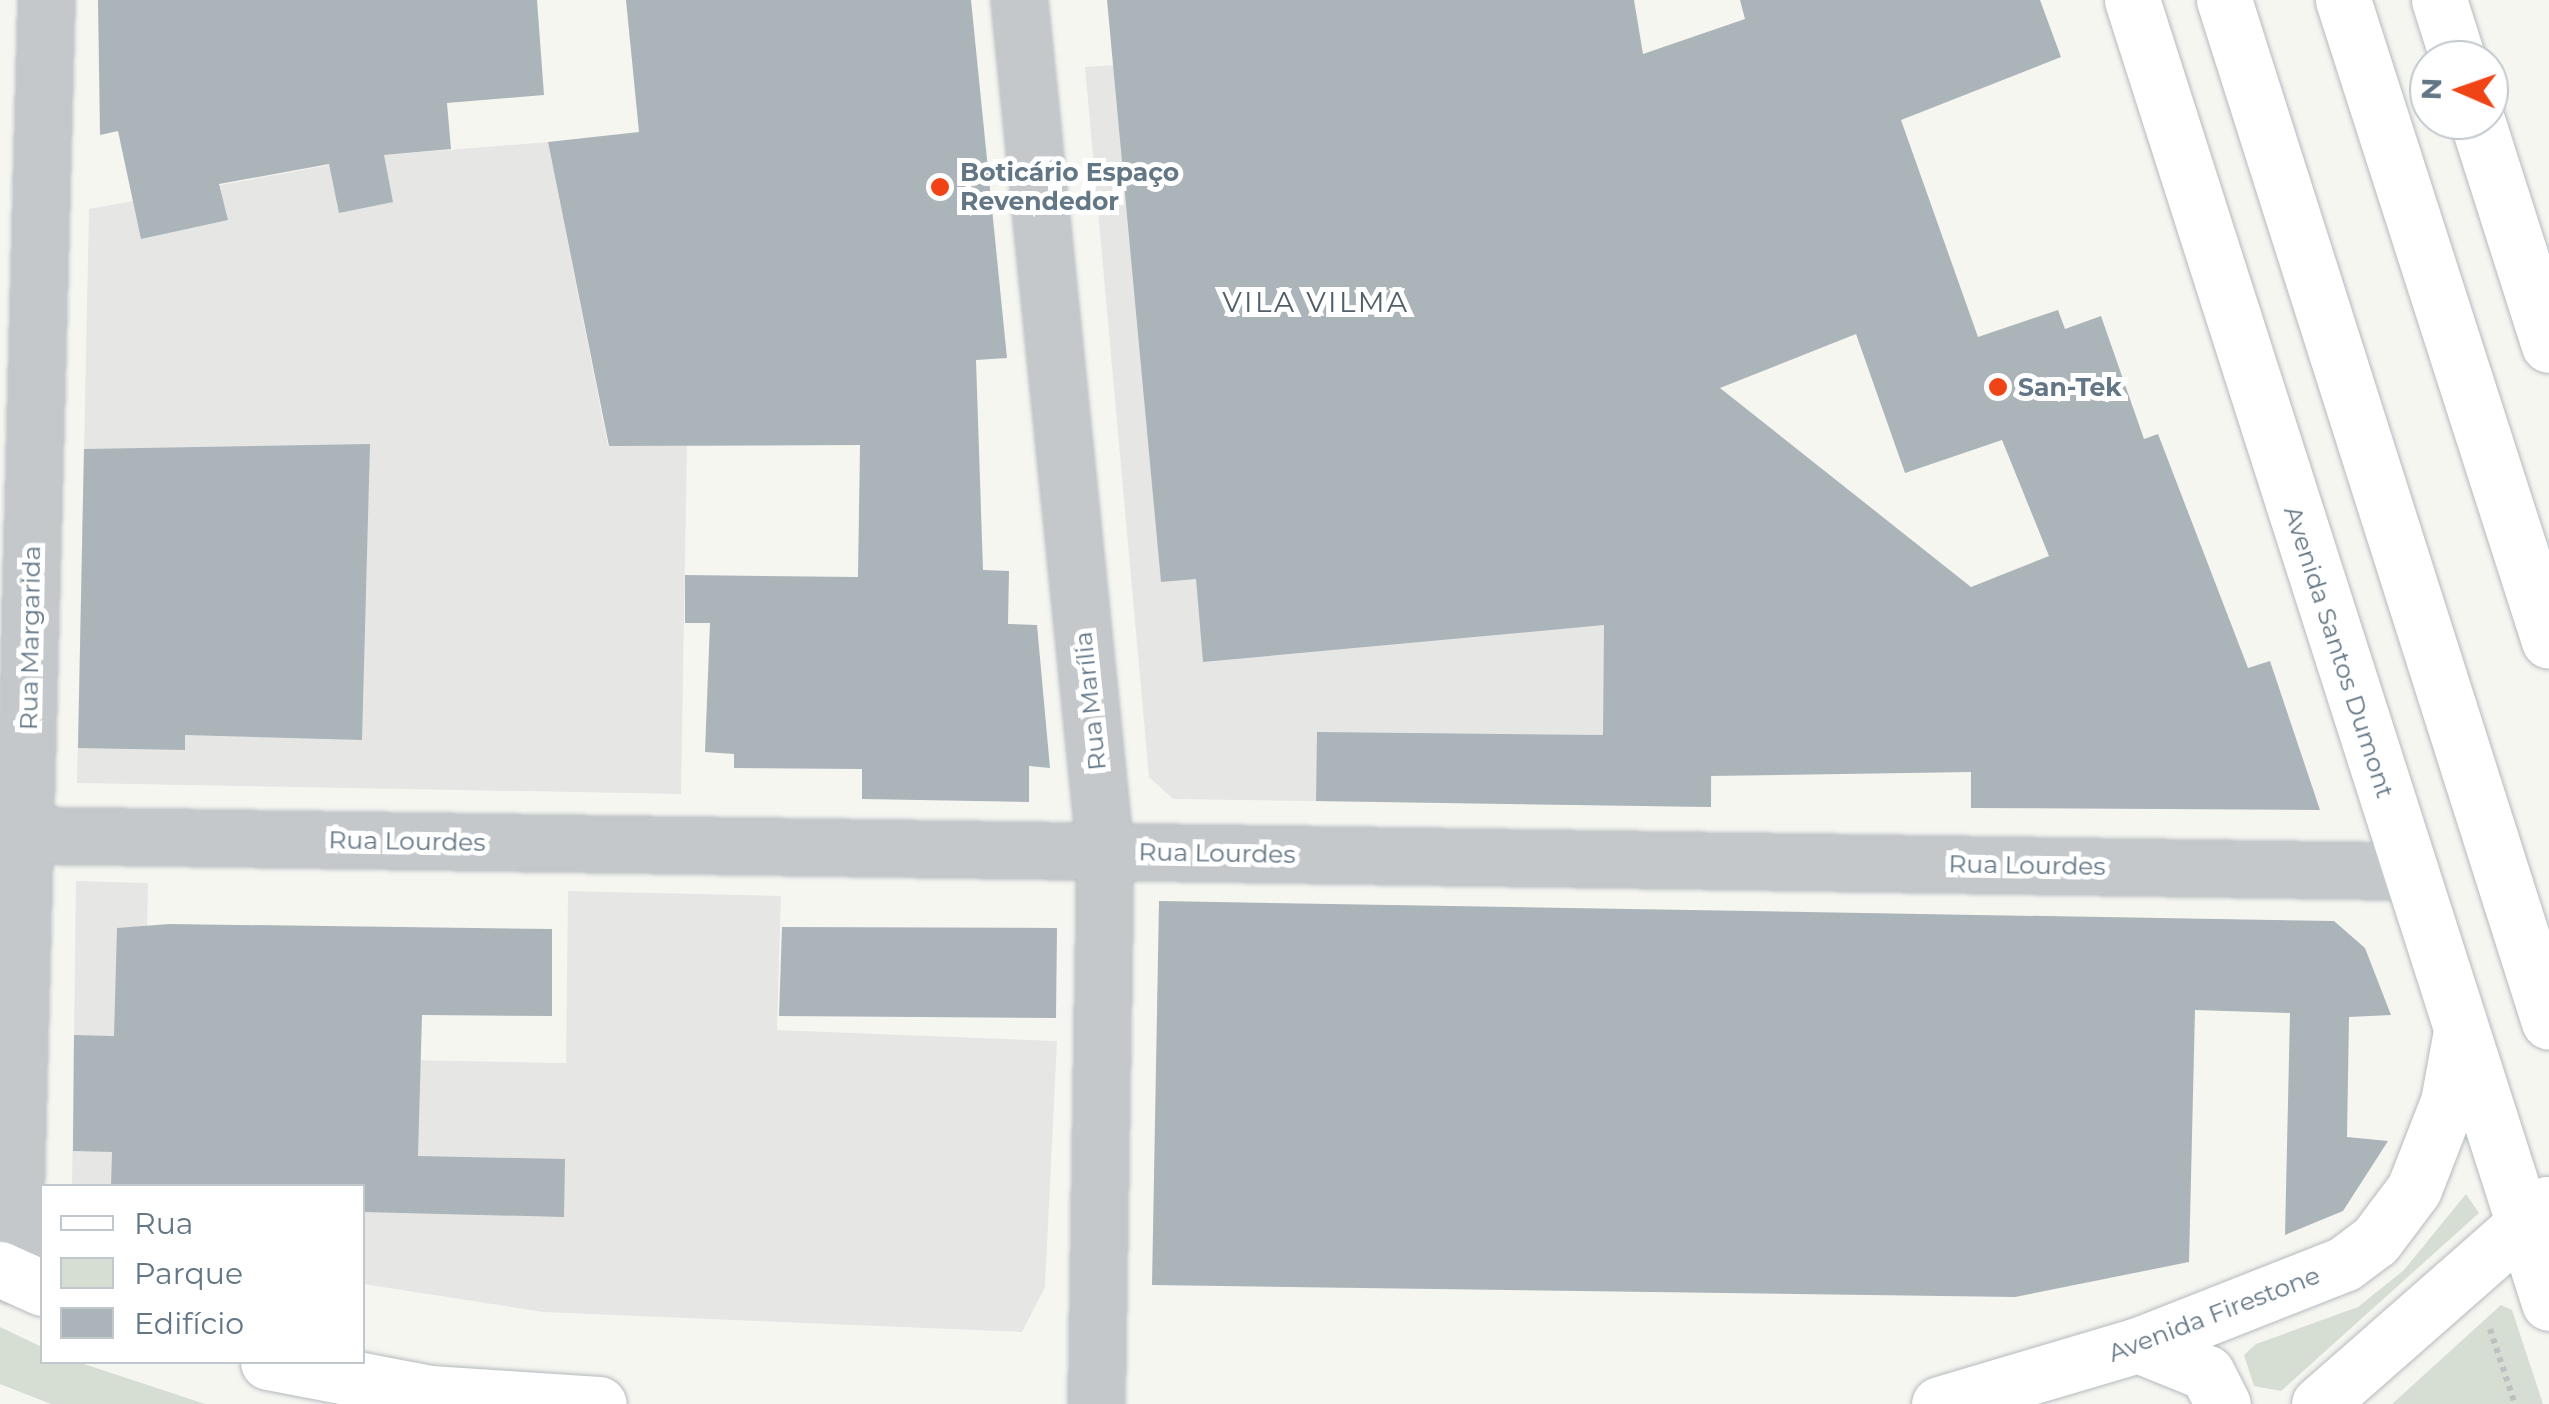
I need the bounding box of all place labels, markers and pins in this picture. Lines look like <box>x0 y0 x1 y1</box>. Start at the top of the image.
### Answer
place label: Boticário Espaço Revendedor <box>960 158 1179 217</box>
marker: Boticário Espaço Revendedor <box>929 176 951 198</box>
place label: San-Tek <box>2018 372 2122 402</box>
marker: San-Tek <box>1987 376 2009 398</box>

